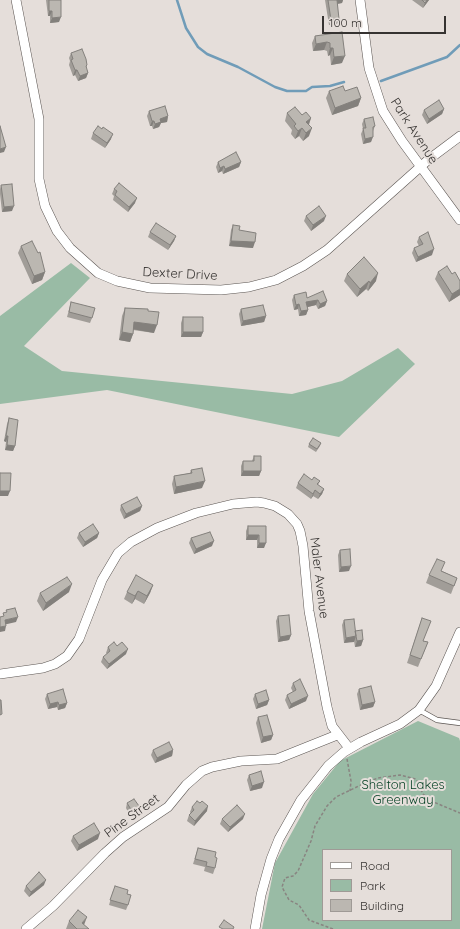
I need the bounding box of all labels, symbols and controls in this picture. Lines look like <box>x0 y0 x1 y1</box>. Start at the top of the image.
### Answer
scale bar <box>324 8 448 34</box>
text: 100 m <box>329 15 362 30</box>
street label: Park Avenue <box>387 95 441 167</box>
street label: Dexter Drive <box>142 264 218 284</box>
street label: Maler Avenue <box>306 536 332 620</box>
park label: Shelton Lakes Greenway <box>361 777 445 808</box>
street label: Pine Street <box>101 791 163 841</box>
legend <box>322 849 452 921</box>
text: Road <box>360 858 390 873</box>
text: Park <box>360 878 385 893</box>
text: Building <box>360 898 404 913</box>

